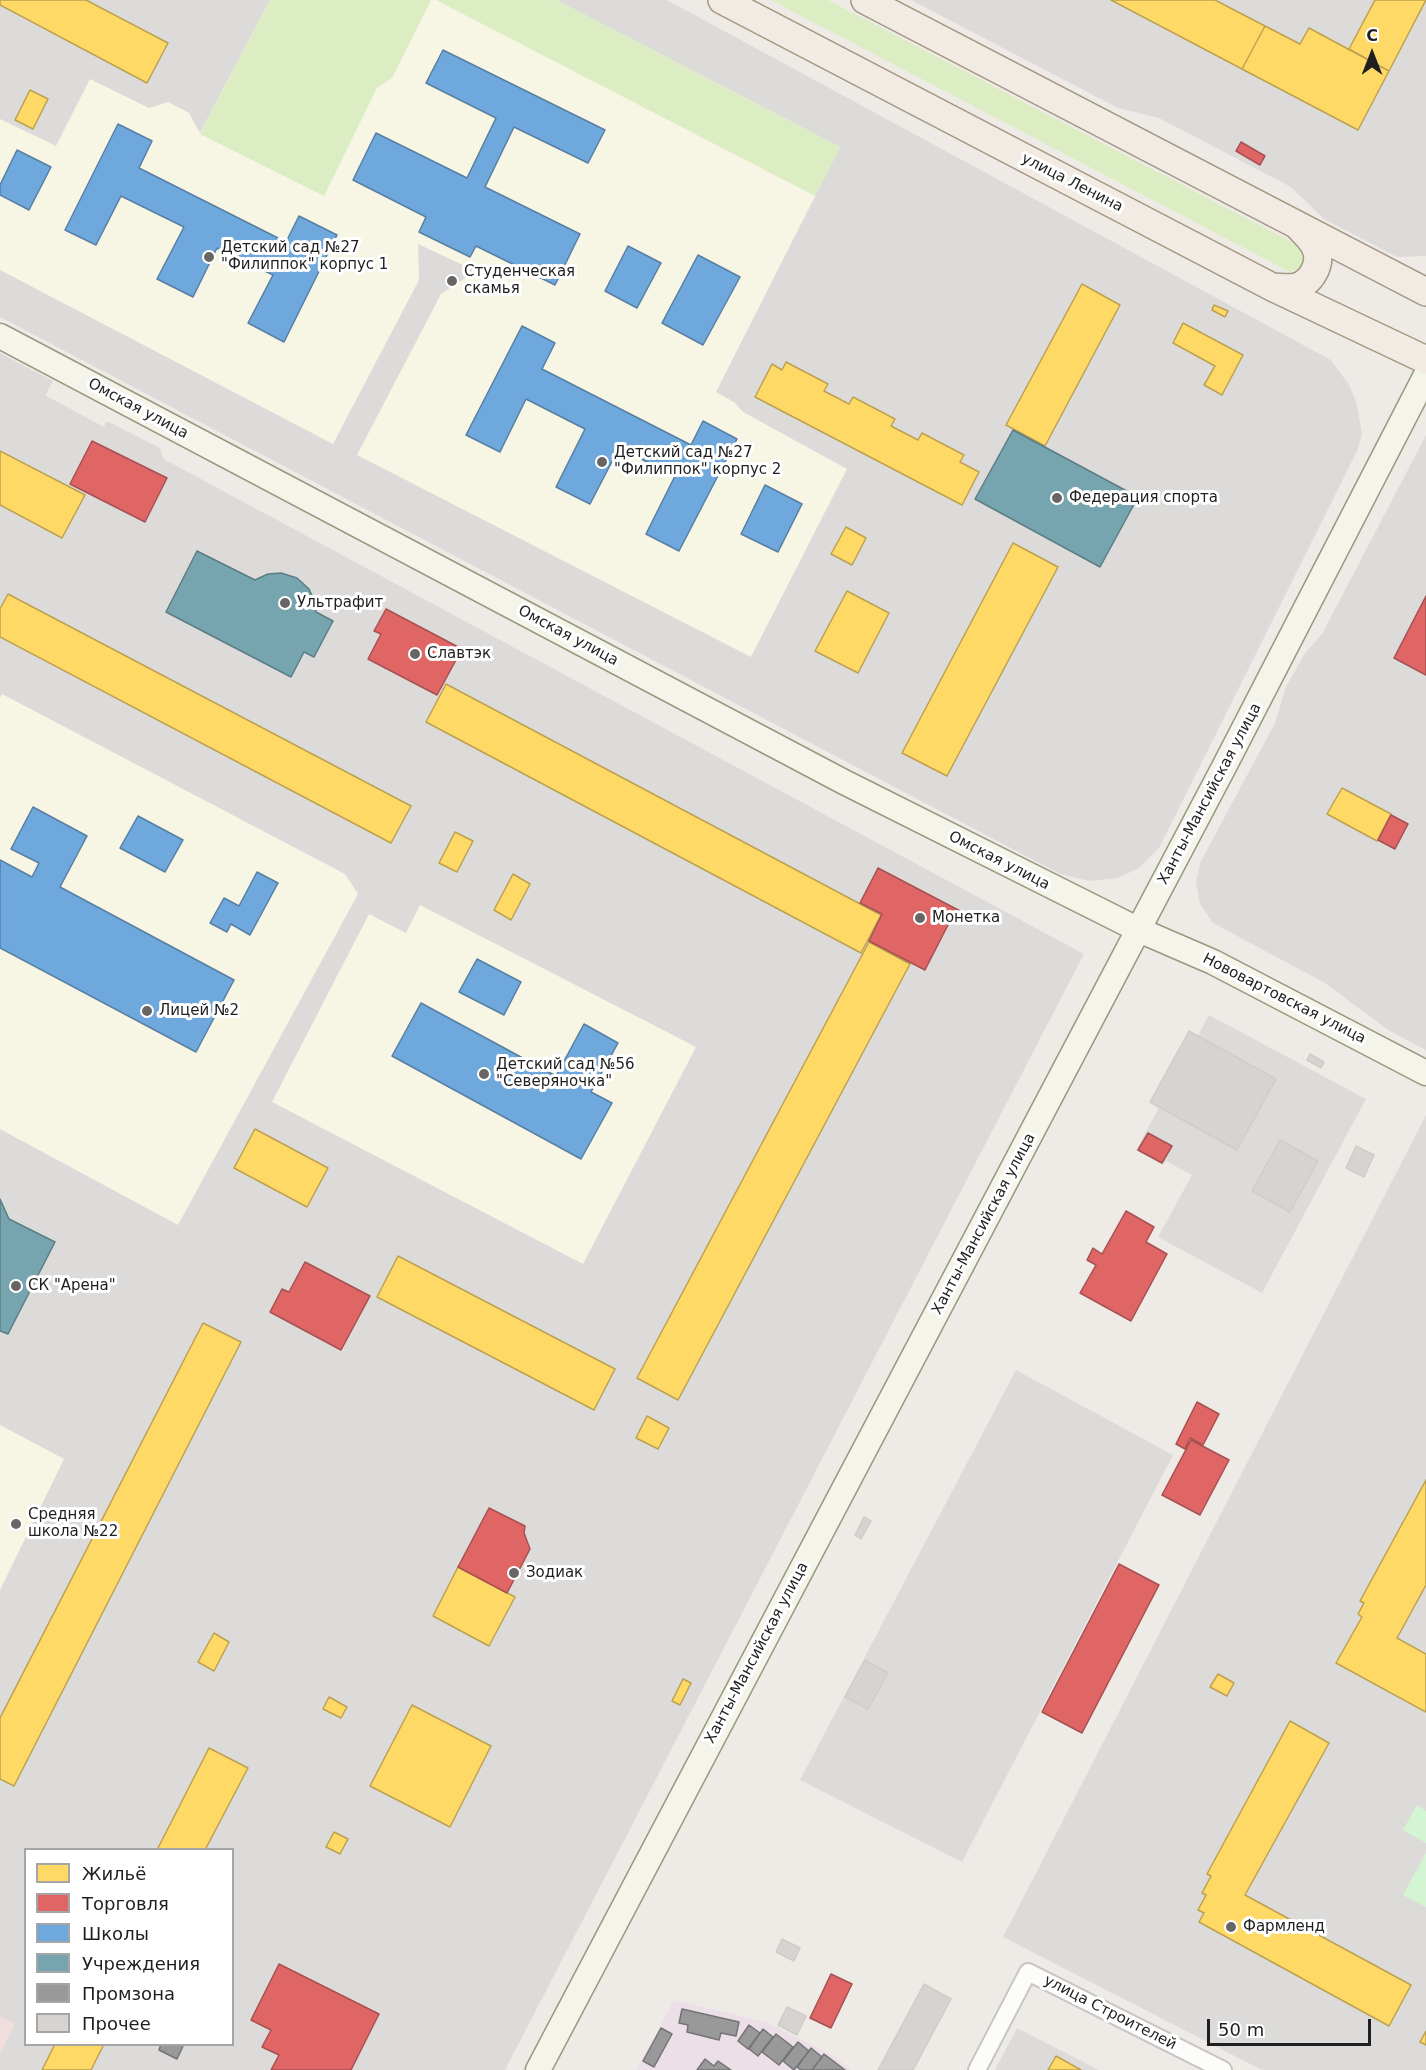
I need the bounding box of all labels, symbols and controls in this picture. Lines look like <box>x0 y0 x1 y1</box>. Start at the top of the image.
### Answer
north arrow <box>1342 24 1402 84</box>
text: С <box>1366 26 1378 45</box>
street label: улица Ленина <box>1018 150 1126 216</box>
place label: Детский сад №27 "Филиппок" корпус 1 <box>221 239 388 274</box>
marker: Детский сад №27 "Филиппок" корпус 1 <box>202 250 216 264</box>
place label: Студенческая скамья <box>464 263 575 298</box>
marker: Студенческая скамья <box>445 274 459 288</box>
street label: Омская улица <box>85 375 191 443</box>
place label: Детский сад №27 "Филиппок" корпус 2 <box>614 444 781 479</box>
marker: Детский сад №27 "Филиппок" корпус 2 <box>595 455 609 469</box>
place label: Федерация спорта <box>1069 489 1218 507</box>
marker: Федерация спорта <box>1050 491 1064 505</box>
place label: Ультрафит <box>297 594 383 612</box>
marker: Ультрафит <box>278 596 292 610</box>
street label: Омская улица <box>515 602 621 670</box>
place label: Славтэк <box>427 645 491 663</box>
marker: Славтэк <box>408 647 422 661</box>
street label: Ханты-Мансийская улица <box>1154 700 1266 888</box>
street label: Омская улица <box>945 828 1053 894</box>
place label: Монетка <box>932 909 1000 927</box>
marker: Монетка <box>913 911 927 925</box>
street label: Нововартовская улица <box>1199 950 1369 1048</box>
place label: Лицей №2 <box>159 1002 239 1020</box>
marker: Лицей №2 <box>140 1004 154 1018</box>
place label: Детский сад №56 "Северяночка" <box>496 1056 635 1091</box>
marker: Детский сад №56 "Северяночка" <box>477 1067 491 1081</box>
street label: Ханты-Мансийская улица <box>928 1130 1040 1318</box>
place label: СК "Арена" <box>28 1277 116 1295</box>
marker: СК "Арена" <box>9 1279 23 1293</box>
place label: Средняя школа №22 <box>28 1506 118 1541</box>
marker: Средняя школа №22 <box>9 1517 23 1531</box>
street label: Ханты-Мансийская улица <box>701 1559 813 1747</box>
place label: Зодиак <box>526 1564 583 1582</box>
marker: Зодиак <box>507 1566 521 1580</box>
legend <box>24 1848 234 2046</box>
text: Жильё <box>82 1863 146 1884</box>
text: Торговля <box>82 1893 169 1914</box>
place label: Фармленд <box>1243 1918 1325 1936</box>
marker: Фармленд <box>1224 1920 1238 1934</box>
text: Школы <box>82 1923 149 1944</box>
text: Учреждения <box>82 1953 200 1974</box>
street label: улица Строителей <box>1041 1972 1179 2054</box>
text: Промзона <box>82 1983 175 2004</box>
scale bar <box>1210 2007 1374 2045</box>
text: Прочее <box>82 2013 151 2034</box>
text: 50 m <box>1218 2019 1264 2040</box>

